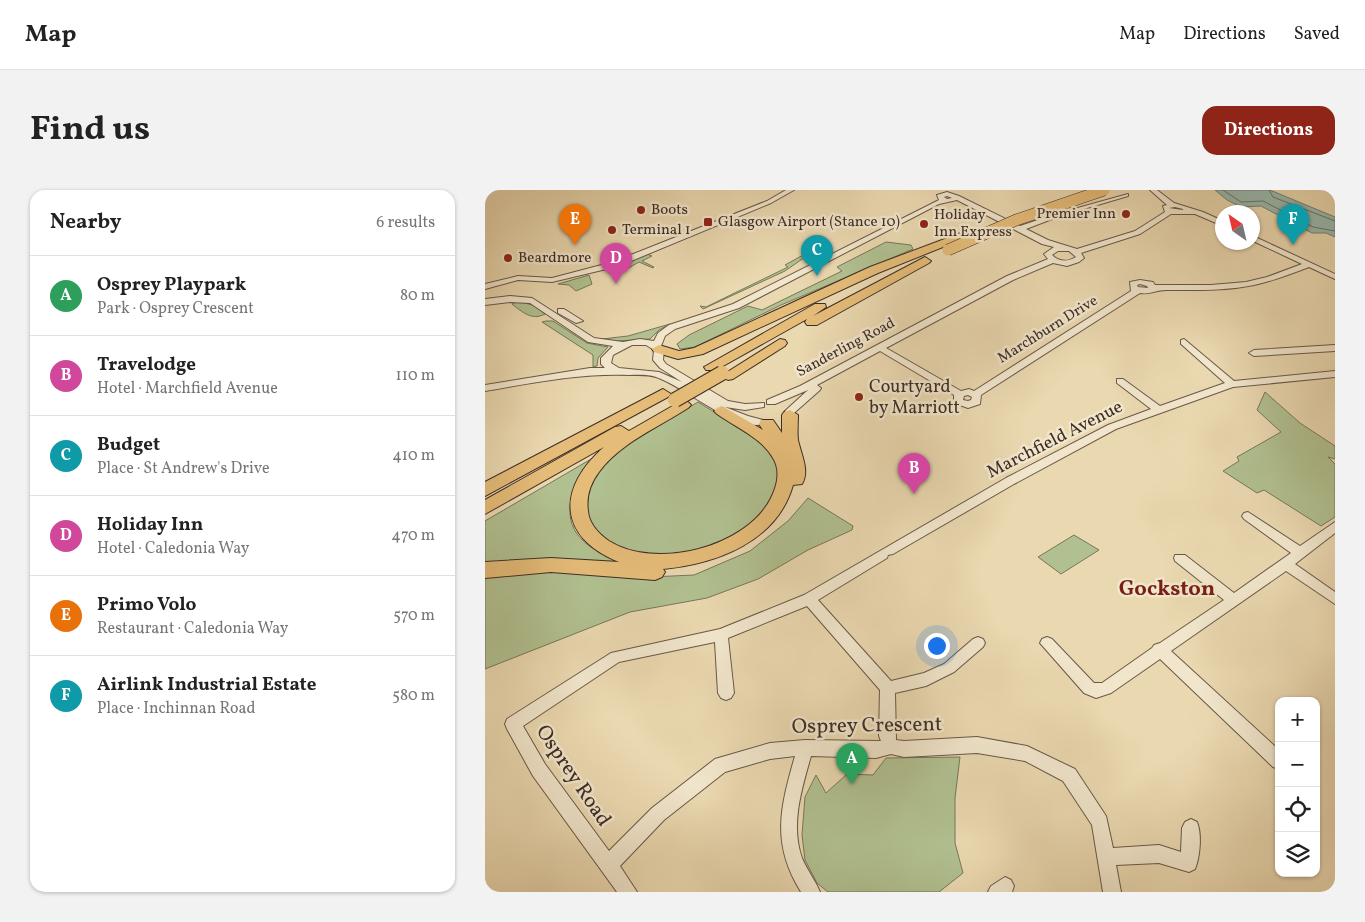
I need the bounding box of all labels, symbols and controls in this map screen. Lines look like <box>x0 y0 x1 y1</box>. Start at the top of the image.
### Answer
text: Map <box>25 18 76 52</box>
text: Map <box>1119 22 1155 47</box>
text: Directions <box>1183 22 1266 47</box>
text: Saved <box>1294 22 1340 47</box>
text: Find us <box>30 106 150 154</box>
button: Directions <box>1202 106 1335 155</box>
place label: Boots <box>651 200 688 221</box>
pin: E <box>559 204 591 245</box>
marker: Boots <box>635 204 647 216</box>
place label: Premier Inn <box>1036 204 1116 225</box>
pin: F <box>1277 204 1309 245</box>
place label: Holiday Inn Express <box>934 205 1012 243</box>
north arrow <box>1215 205 1260 250</box>
text: Nearby <box>50 208 121 237</box>
marker: Premier Inn <box>1120 208 1132 220</box>
text: 6 results <box>376 212 435 234</box>
place label: Glasgow Airport (Stance 10) <box>718 212 900 233</box>
marker: Glasgow Airport (Stance 10) <box>702 216 714 228</box>
marker: Holiday Inn Express <box>918 218 930 230</box>
place label: Terminal 1 <box>622 220 691 241</box>
marker: Terminal 1 <box>606 224 618 236</box>
pin: C <box>801 235 833 276</box>
pin: D <box>600 243 632 284</box>
place label: Beardmore <box>518 248 591 269</box>
marker: Beardmore <box>502 252 514 264</box>
text: Osprey Playpark <box>97 272 246 298</box>
text: A <box>60 285 72 307</box>
text: 80 m <box>400 285 435 307</box>
street label: Marchburn Drive <box>994 291 1102 369</box>
text: Park · Osprey Crescent <box>97 298 254 320</box>
street label: Sanderling Road <box>793 313 899 383</box>
text: Travelodge <box>97 352 196 378</box>
text: B <box>61 365 71 387</box>
text: 110 m <box>396 365 435 387</box>
place label: Courtyard by Marriott <box>869 375 960 421</box>
text: Hotel · Marchfield Avenue <box>97 378 278 400</box>
marker: Courtyard by Marriott <box>853 391 865 403</box>
street label: Marchfield Avenue <box>983 395 1127 485</box>
text: Budget <box>97 432 160 458</box>
text: C <box>61 445 71 467</box>
text: 410 m <box>392 445 435 467</box>
pin: B <box>898 453 930 494</box>
text: Place · St Andrew's Drive <box>97 458 270 480</box>
text: Holiday Inn <box>97 512 203 538</box>
text: D <box>60 525 72 547</box>
text: 470 m <box>391 525 435 547</box>
text: Hotel · Caledonia Way <box>97 538 249 560</box>
district label: Gockston <box>1119 574 1215 605</box>
text: Primo Volo <box>97 592 197 618</box>
text: E <box>61 605 71 627</box>
text: 570 m <box>393 605 435 627</box>
text: Restaurant · Caledonia Way <box>97 618 289 640</box>
your location <box>924 633 950 659</box>
text: Airlink Industrial Estate <box>97 672 316 698</box>
text: F <box>61 685 71 707</box>
text: 580 m <box>392 685 435 707</box>
map controls <box>1275 697 1320 877</box>
button: + <box>1275 697 1320 742</box>
text: Place · Inchinnan Road <box>97 698 256 720</box>
street label: Osprey Crescent <box>791 710 943 742</box>
street label: Osprey Road <box>528 719 618 833</box>
button: − <box>1275 742 1320 787</box>
pin: A <box>836 743 868 784</box>
button: locate <box>1275 787 1320 832</box>
button: layers <box>1275 832 1320 877</box>

